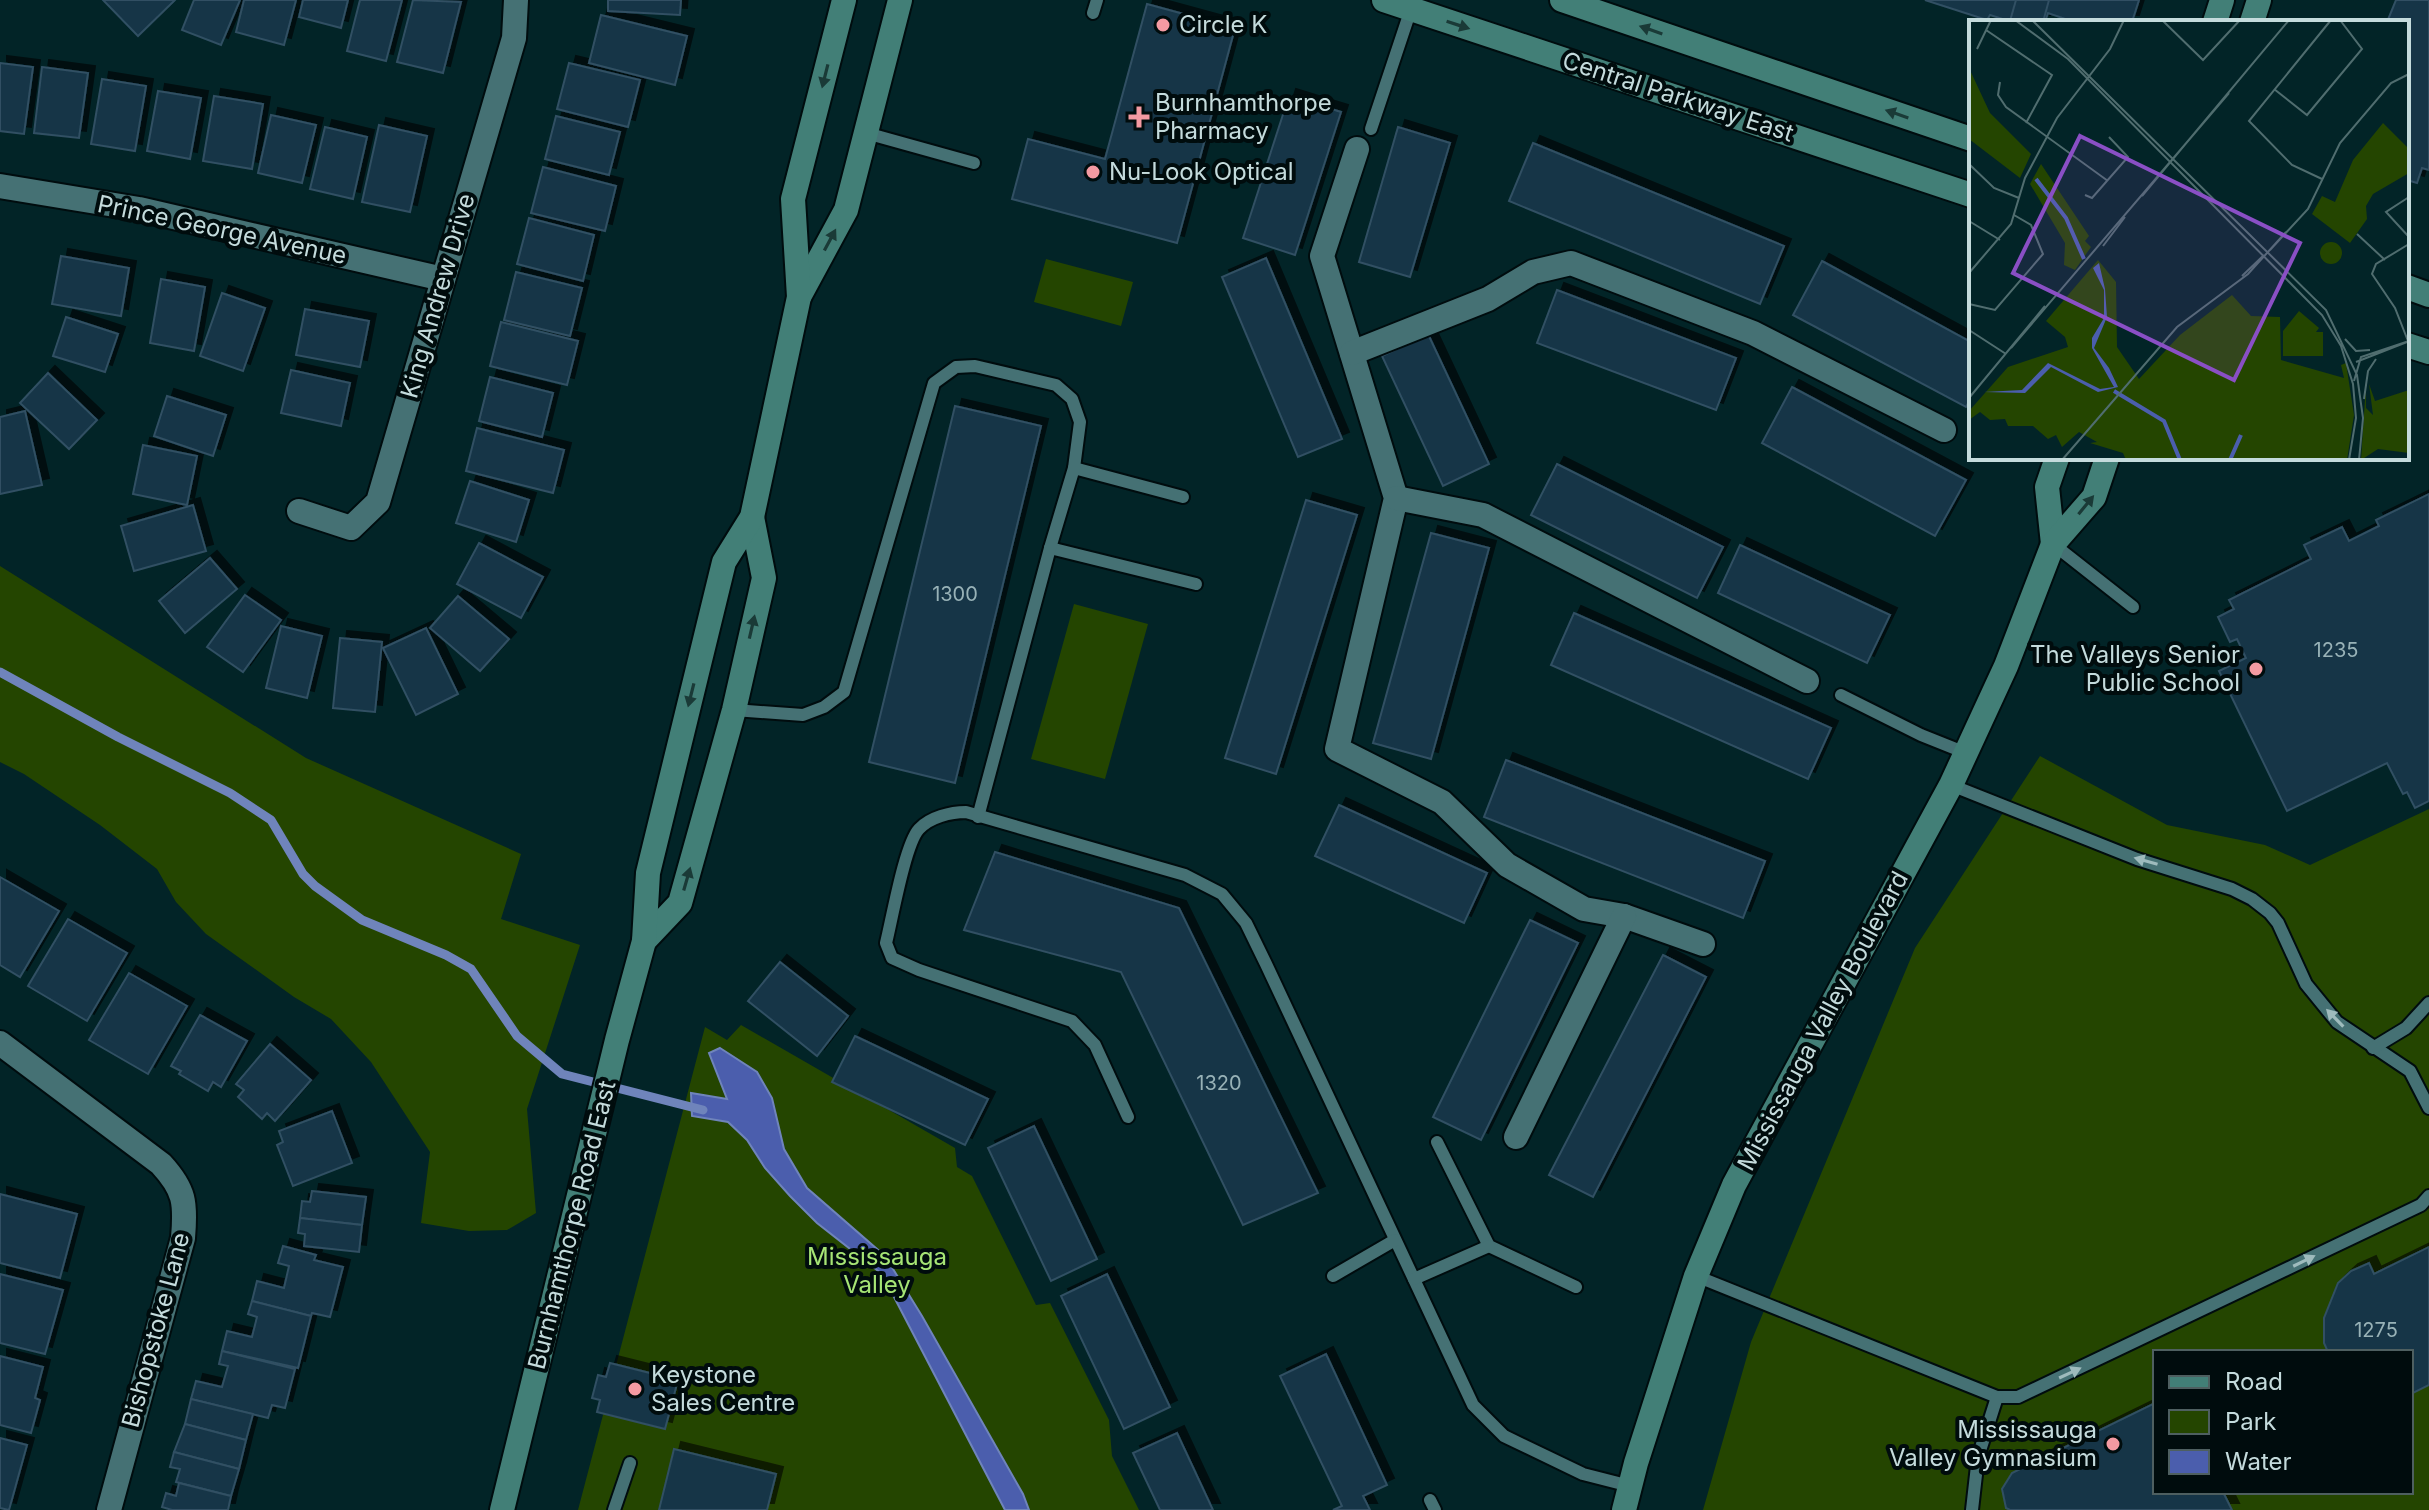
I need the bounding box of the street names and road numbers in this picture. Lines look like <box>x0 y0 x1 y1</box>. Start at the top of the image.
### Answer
street label: Central Parkway East <box>1559 45 1798 148</box>
street label: Prince George Avenue <box>95 189 349 270</box>
street label: King Andrew Drive <box>394 190 481 402</box>
street label: Mississauga Valley Boulevard <box>1731 866 1914 1175</box>
street label: Burnhamthorpe Road East <box>522 1077 621 1372</box>
street label: Bishopstoke Lane <box>116 1229 195 1431</box>

